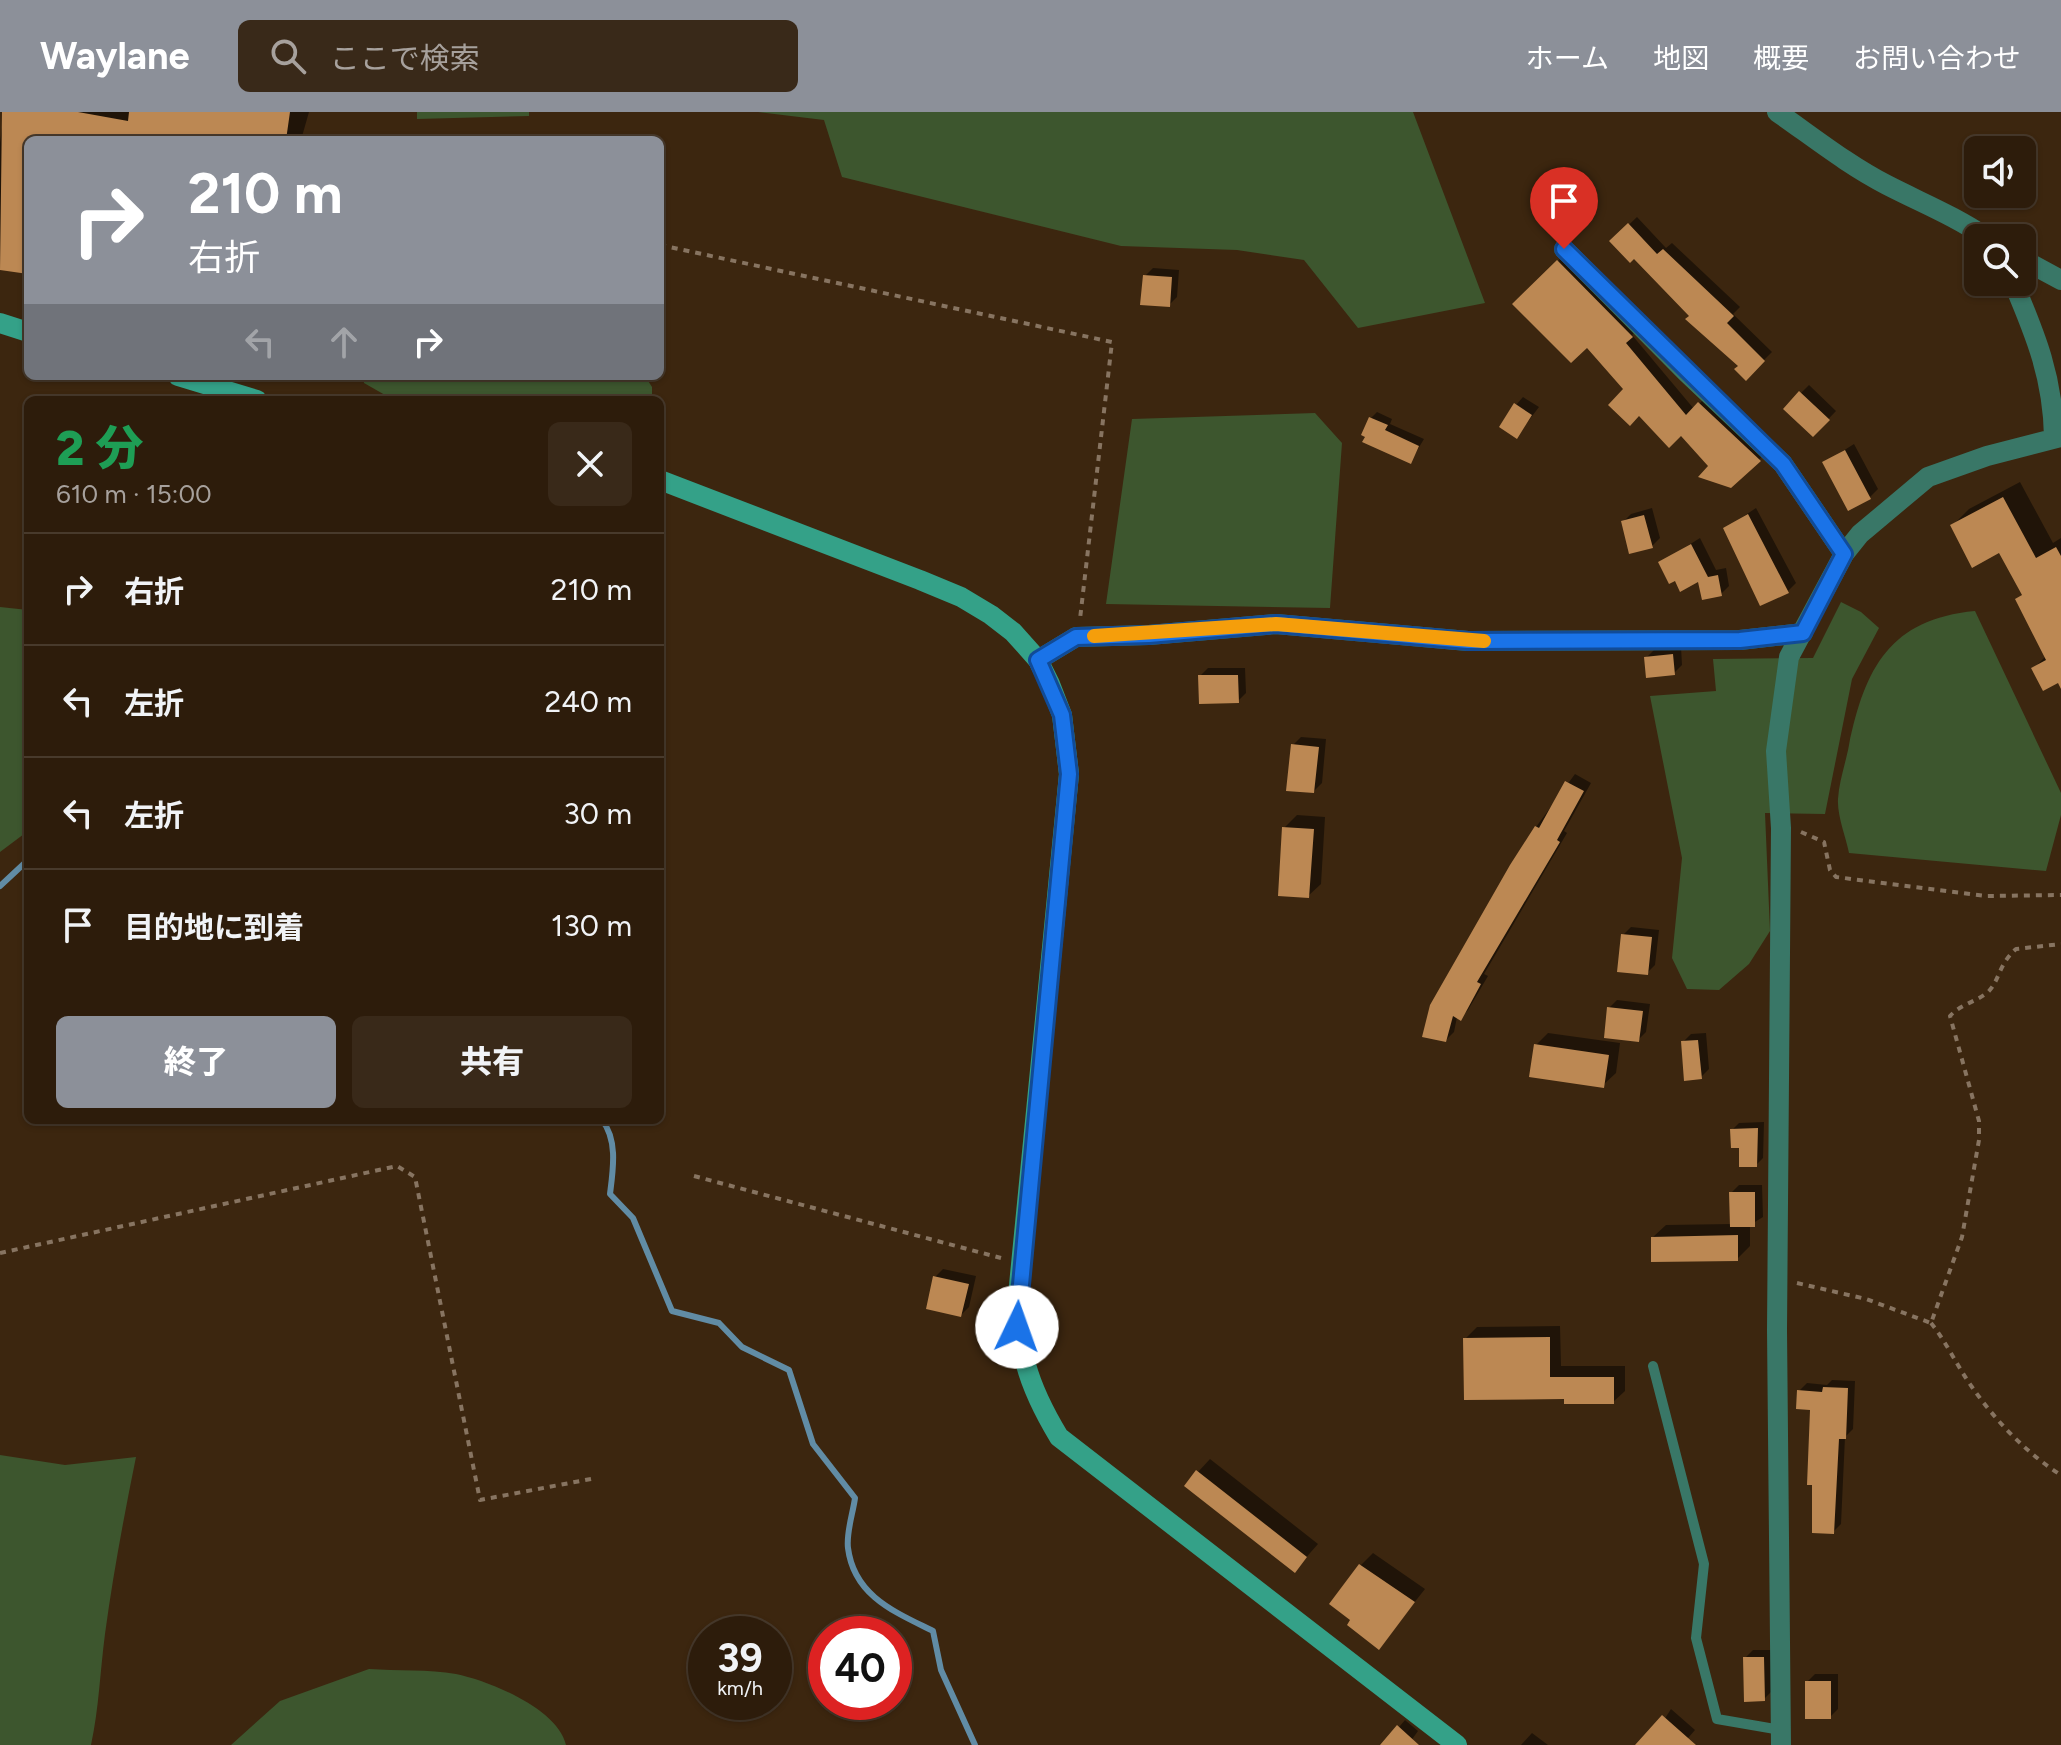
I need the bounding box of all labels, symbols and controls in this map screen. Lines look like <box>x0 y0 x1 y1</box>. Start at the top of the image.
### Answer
search box <box>238 20 798 92</box>
text: Waylane <box>40 33 190 79</box>
icon: search <box>266 34 310 78</box>
text: ここで検索 <box>330 40 480 77</box>
text: ホーム <box>1526 41 1609 75</box>
text: 地図 <box>1653 41 1709 75</box>
text: 概要 <box>1753 41 1809 75</box>
text: お問い合わせ <box>1853 41 2021 75</box>
map controls <box>1964 136 2036 296</box>
button: sound <box>1964 136 2036 208</box>
text: 210 m <box>188 160 343 227</box>
pin <box>1530 167 1598 249</box>
icon: right <box>56 168 160 272</box>
icon: arrive <box>1542 179 1586 223</box>
button: search <box>1964 224 2036 296</box>
text: 右折 <box>188 236 260 279</box>
icon: left <box>238 320 282 364</box>
icon: ahead <box>322 320 366 364</box>
icon: right <box>406 320 450 364</box>
text: 2 分 <box>56 419 143 477</box>
button: close <box>548 422 632 506</box>
text: 610 m · 15:00 <box>56 478 212 510</box>
icon: right <box>56 567 100 611</box>
text: 210 m <box>551 571 632 608</box>
text: 右折 <box>124 573 184 610</box>
icon: left <box>56 679 100 723</box>
text: 240 m <box>544 683 632 720</box>
text: 左折 <box>124 685 184 722</box>
icon: left <box>56 791 100 835</box>
text: 30 m <box>564 795 632 832</box>
text: 左折 <box>124 797 184 834</box>
icon: arrive <box>56 903 100 947</box>
text: 130 m <box>551 907 632 944</box>
text: 目的地に到着 <box>124 909 304 946</box>
button: 終了 <box>56 1016 336 1108</box>
button: 共有 <box>352 1016 632 1108</box>
position arrow <box>975 1285 1059 1369</box>
speed limit sign: 40 <box>808 1616 912 1720</box>
text: 39 <box>717 1634 763 1682</box>
text: km/h <box>717 1676 763 1700</box>

